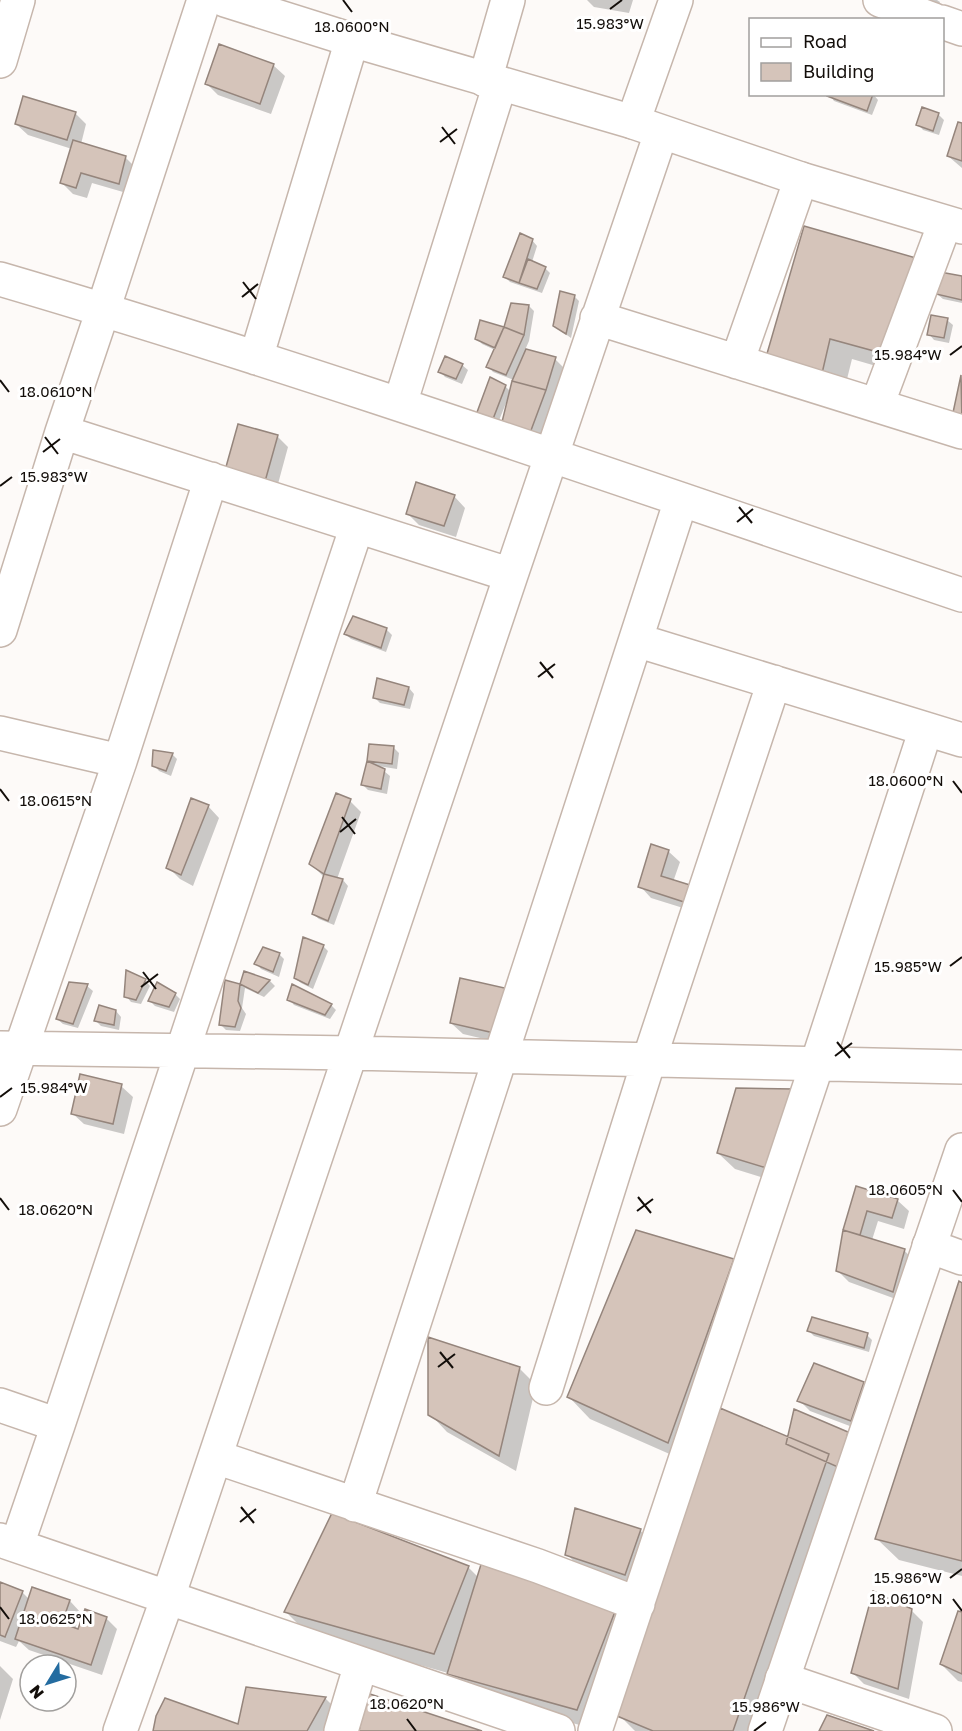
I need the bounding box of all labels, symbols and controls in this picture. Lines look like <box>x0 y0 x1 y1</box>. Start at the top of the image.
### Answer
text: 15.983°W <box>576 14 644 32</box>
text: 18.0600°N <box>314 17 390 35</box>
legend <box>749 18 944 96</box>
text: Road <box>803 30 847 52</box>
text: Building <box>803 60 874 82</box>
text: 15.984°W <box>874 345 942 363</box>
text: 18.0610°N <box>19 382 93 400</box>
text: 15.983°W <box>20 467 88 485</box>
text: 18.0600°N <box>868 771 944 789</box>
text: 18.0615°N <box>20 791 92 809</box>
text: 15.985°W <box>874 957 942 975</box>
text: 15.984°W <box>20 1078 88 1096</box>
text: 18.0605°N <box>869 1180 943 1198</box>
text: 18.0620°N <box>19 1200 93 1218</box>
text: 15.986°W <box>874 1568 942 1586</box>
text: 18.0610°N <box>869 1589 943 1607</box>
text: 18.0625°N <box>19 1609 93 1627</box>
north arrow <box>18 1653 78 1713</box>
text: N <box>25 1681 48 1703</box>
text: 18.0620°N <box>370 1694 444 1712</box>
text: 15.986°W <box>732 1697 800 1715</box>

